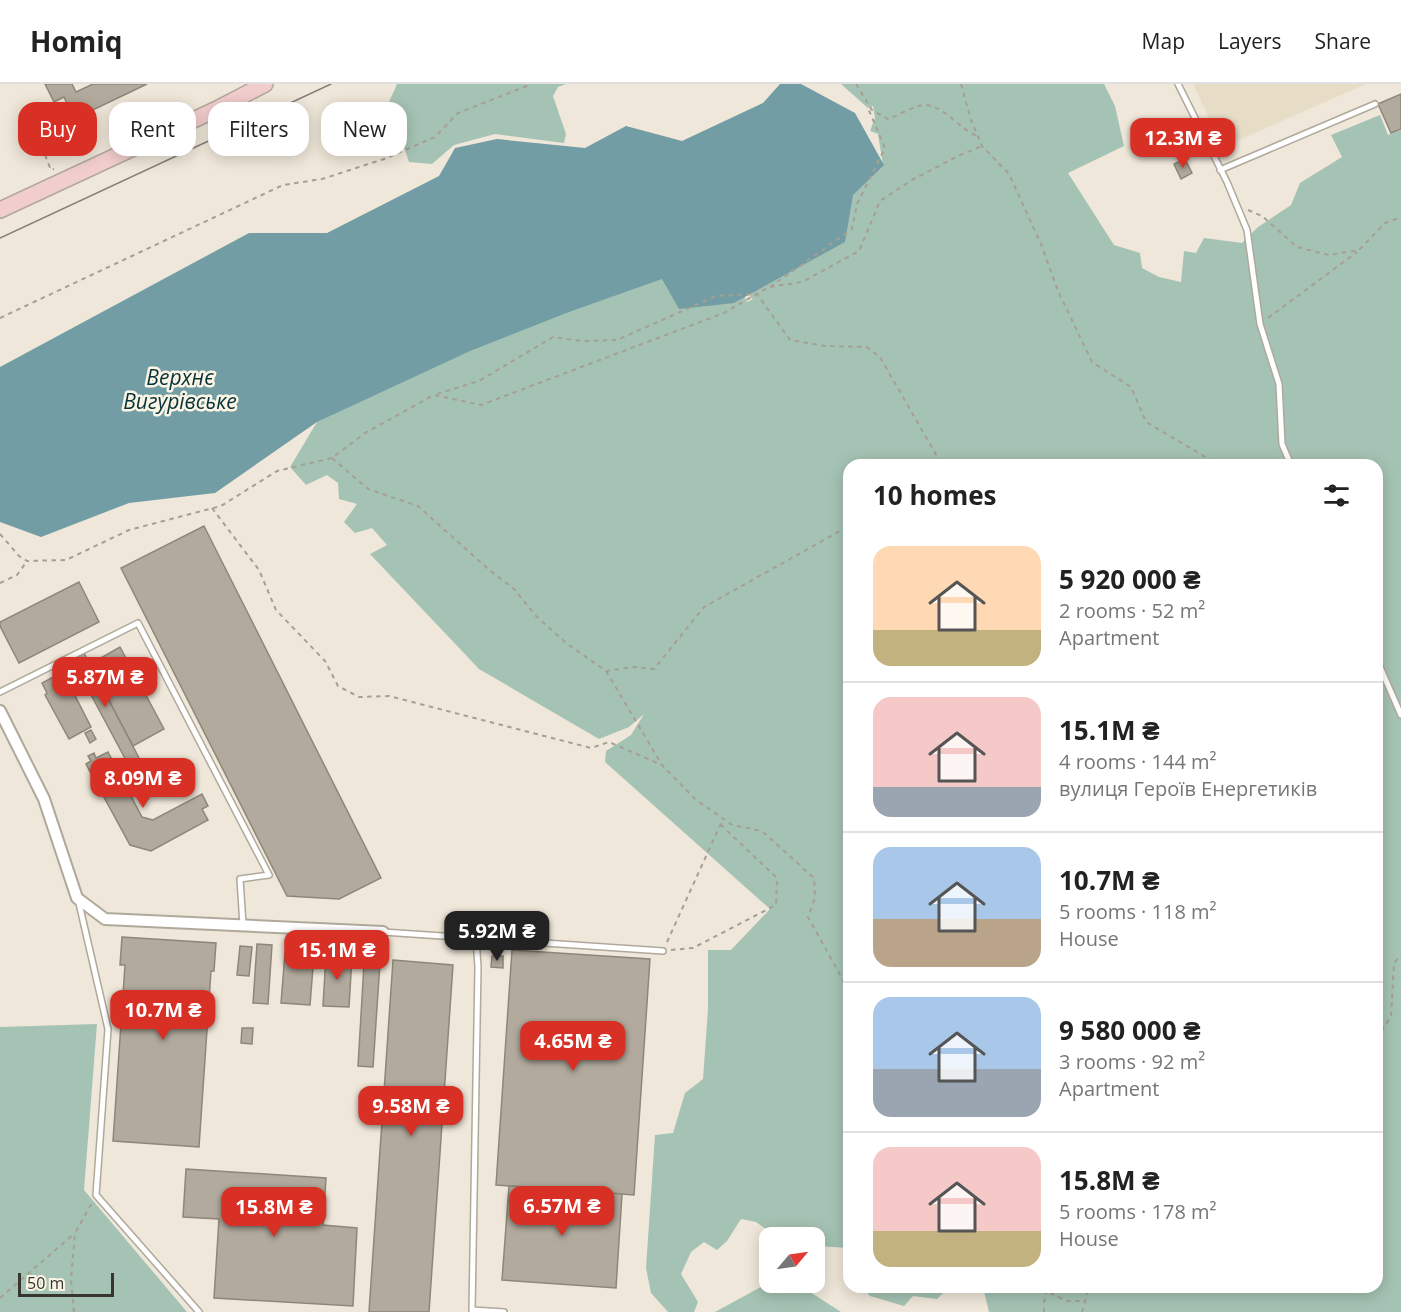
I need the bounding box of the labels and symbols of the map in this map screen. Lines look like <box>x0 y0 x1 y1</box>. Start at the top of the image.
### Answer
pin: 12.3M ₴ <box>1128 118 1238 169</box>
water label: Верхнє Вигурівське <box>123 363 237 415</box>
pin: 5.87M ₴ <box>50 657 160 708</box>
pin: 8.09M ₴ <box>88 758 198 809</box>
pin: 5.92M ₴ <box>442 911 552 962</box>
pin: 15.1M ₴ <box>282 930 392 981</box>
pin: 10.7M ₴ <box>108 990 218 1041</box>
pin: 4.65M ₴ <box>518 1021 628 1072</box>
pin: 9.58M ₴ <box>356 1086 466 1137</box>
pin: 6.57M ₴ <box>507 1186 617 1237</box>
pin: 15.8M ₴ <box>219 1187 329 1238</box>
north arrow <box>759 1227 825 1293</box>
scale bar <box>18 1270 114 1298</box>

